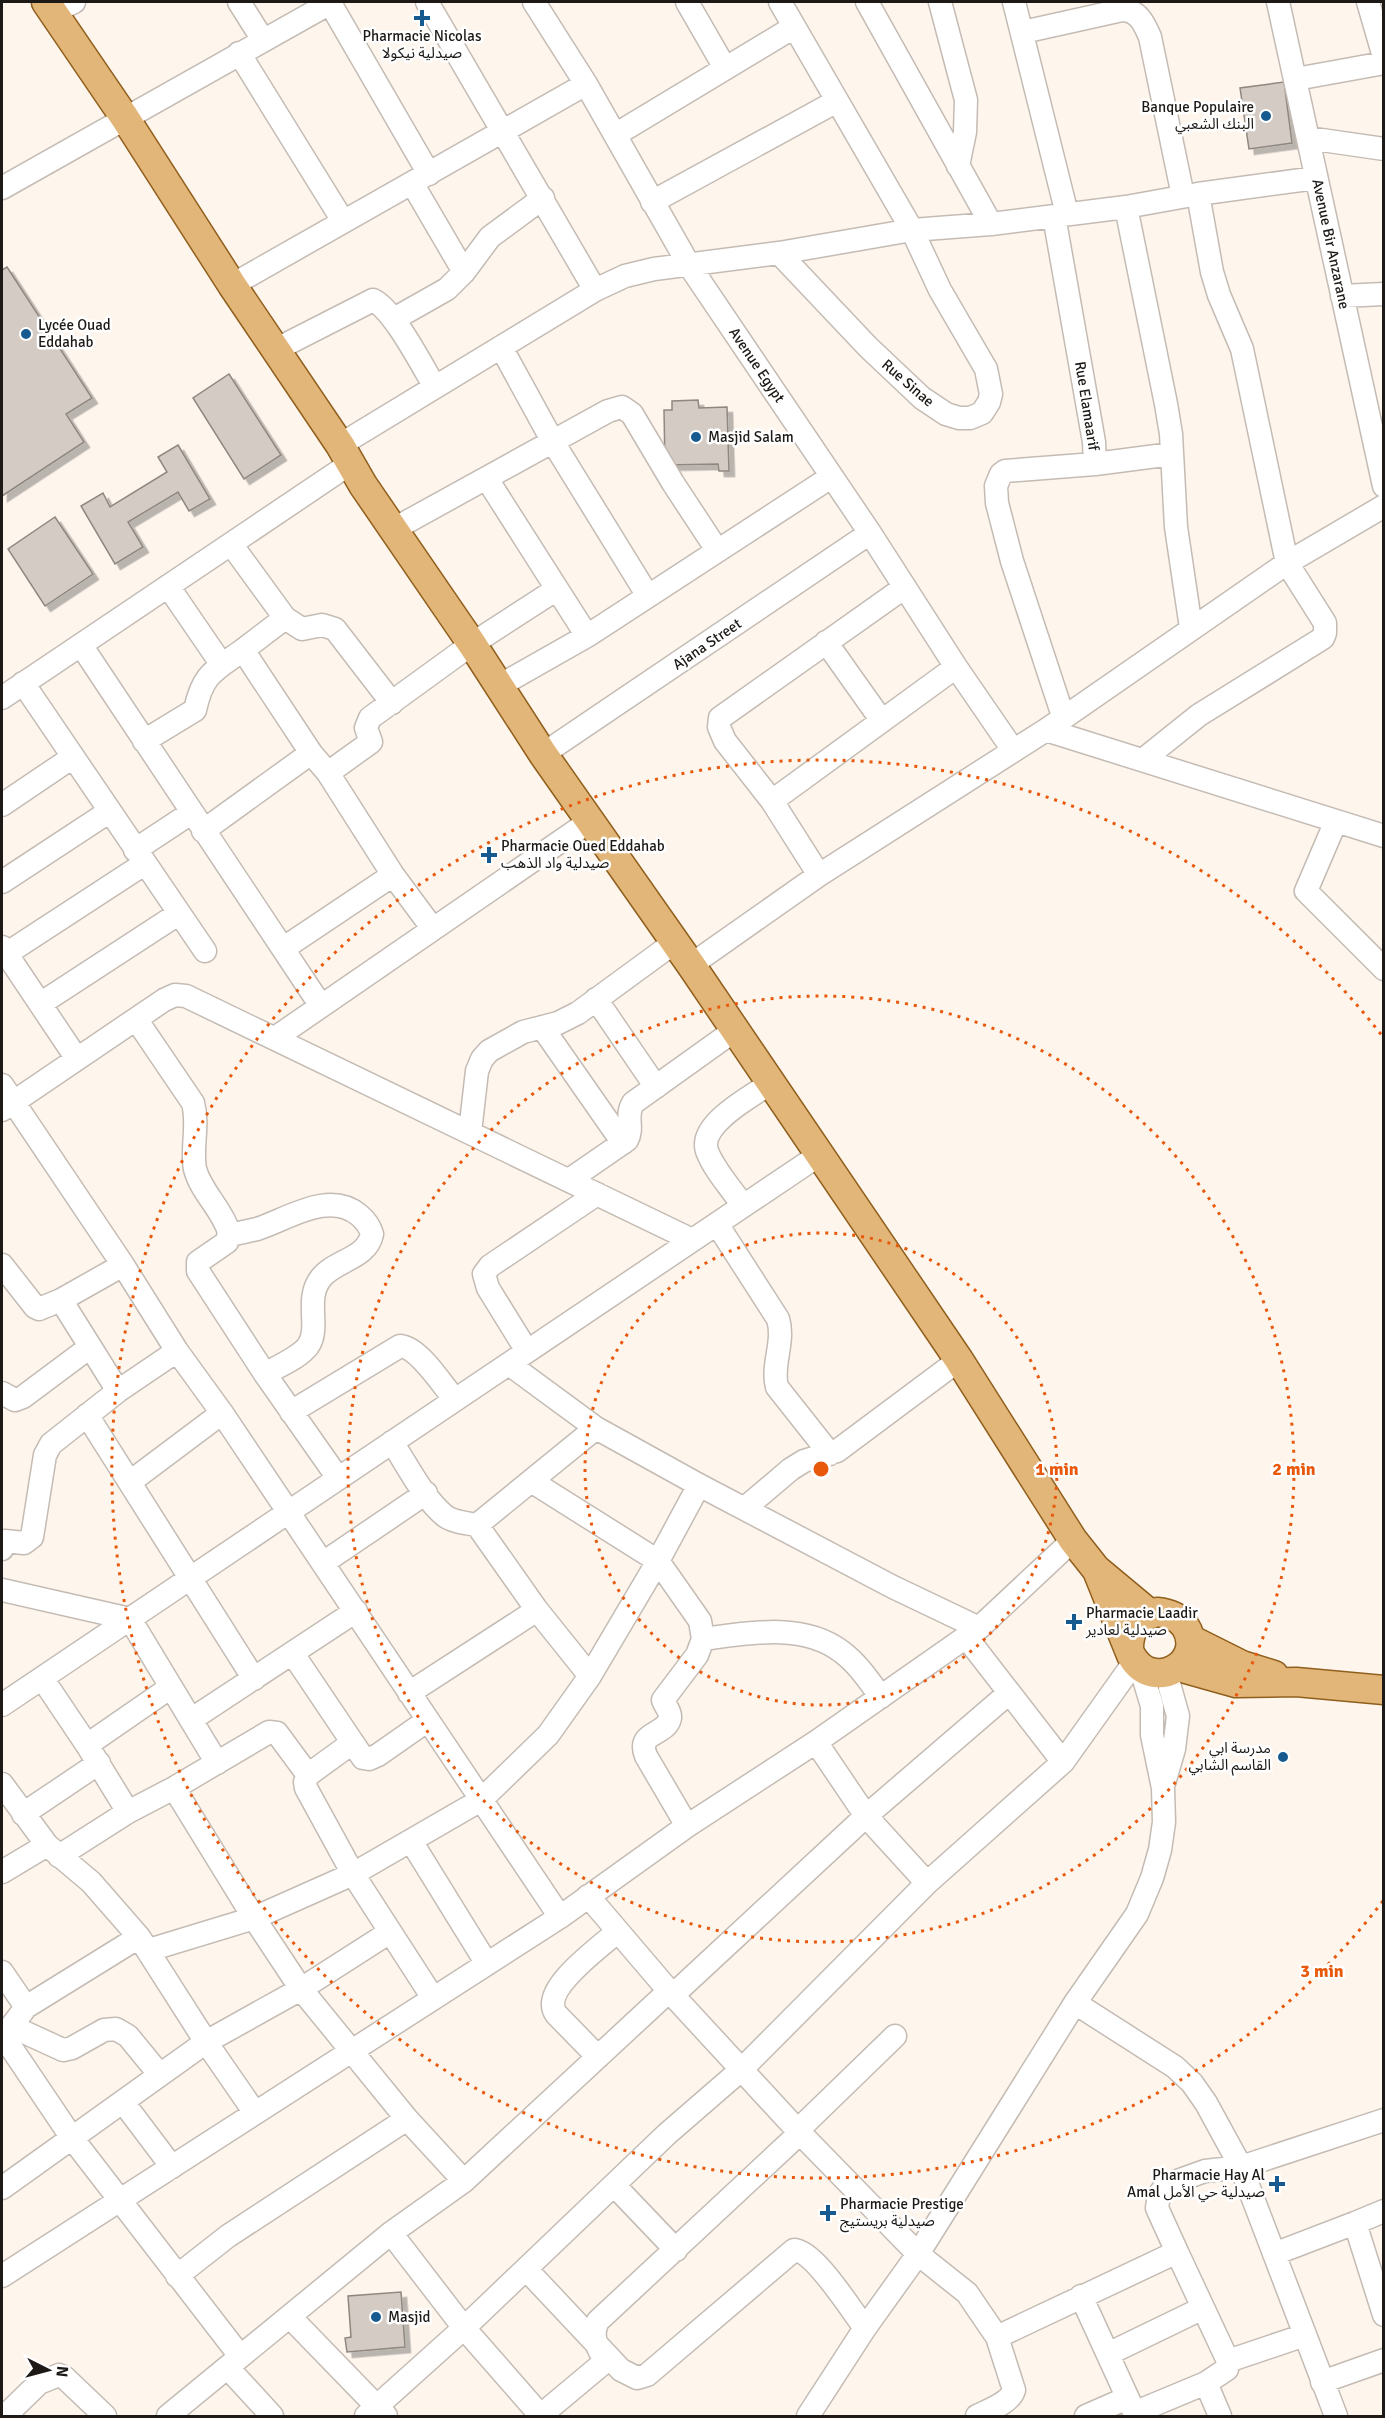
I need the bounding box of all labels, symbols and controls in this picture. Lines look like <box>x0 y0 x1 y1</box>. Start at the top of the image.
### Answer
marker: Pharmacie Nicolas صيدلية نيكولا <box>415 11 429 25</box>
place label: Pharmacie Nicolas صيدلية نيكولا <box>362 27 482 62</box>
place label: Banque Populaire البنك الشعبي <box>1141 98 1254 135</box>
marker: Banque Populaire البنك الشعبي <box>1259 109 1273 123</box>
street label: Avenue Bir Anzarane <box>1308 177 1354 311</box>
place label: Lycée Ouad Eddahab <box>38 316 111 351</box>
street label: Avenue Egypt <box>725 324 789 406</box>
marker: Lycée Ouad Eddahab <box>19 327 33 341</box>
street label: Rue Sinae <box>878 355 938 411</box>
street label: Rue Elamaarif <box>1071 360 1103 453</box>
place label: Masjid Salam <box>708 428 794 446</box>
marker: Masjid Salam <box>689 430 703 444</box>
street label: Ajana Street <box>669 614 745 674</box>
place label: Pharmacie Oued Eddahab صيدلية واد الذهب <box>501 837 665 872</box>
marker: Pharmacie Oued Eddahab صيدلية واد الذهب <box>482 848 496 862</box>
text: 1 min <box>1035 1458 1079 1480</box>
text: 2 min <box>1272 1458 1316 1480</box>
centre of rings <box>811 1459 831 1479</box>
place label: Pharmacie Laadir صيدلية لعادير <box>1085 1604 1198 1639</box>
marker: Pharmacie Laadir صيدلية لعادير <box>1067 1615 1081 1629</box>
place label: مدرسة ابي القاسم الشابي <box>1189 1739 1271 1776</box>
marker: مدرسة ابي القاسم الشابي <box>1276 1750 1290 1764</box>
text: 3 min <box>1300 1960 1344 1982</box>
place label: Pharmacie Hay Al Amal صيدلية حي الأمل <box>1127 2166 1265 2203</box>
marker: Pharmacie Hay Al Amal صيدلية حي الأمل <box>1270 2177 1284 2191</box>
place label: Pharmacie Prestige صيدلية بريستيج <box>840 2195 964 2233</box>
marker: Pharmacie Prestige صيدلية بريستيج <box>821 2206 835 2220</box>
place label: Masjid <box>388 2308 431 2326</box>
marker: Masjid <box>369 2310 383 2324</box>
north arrow <box>18 2340 78 2400</box>
text: N <box>51 2365 72 2378</box>

